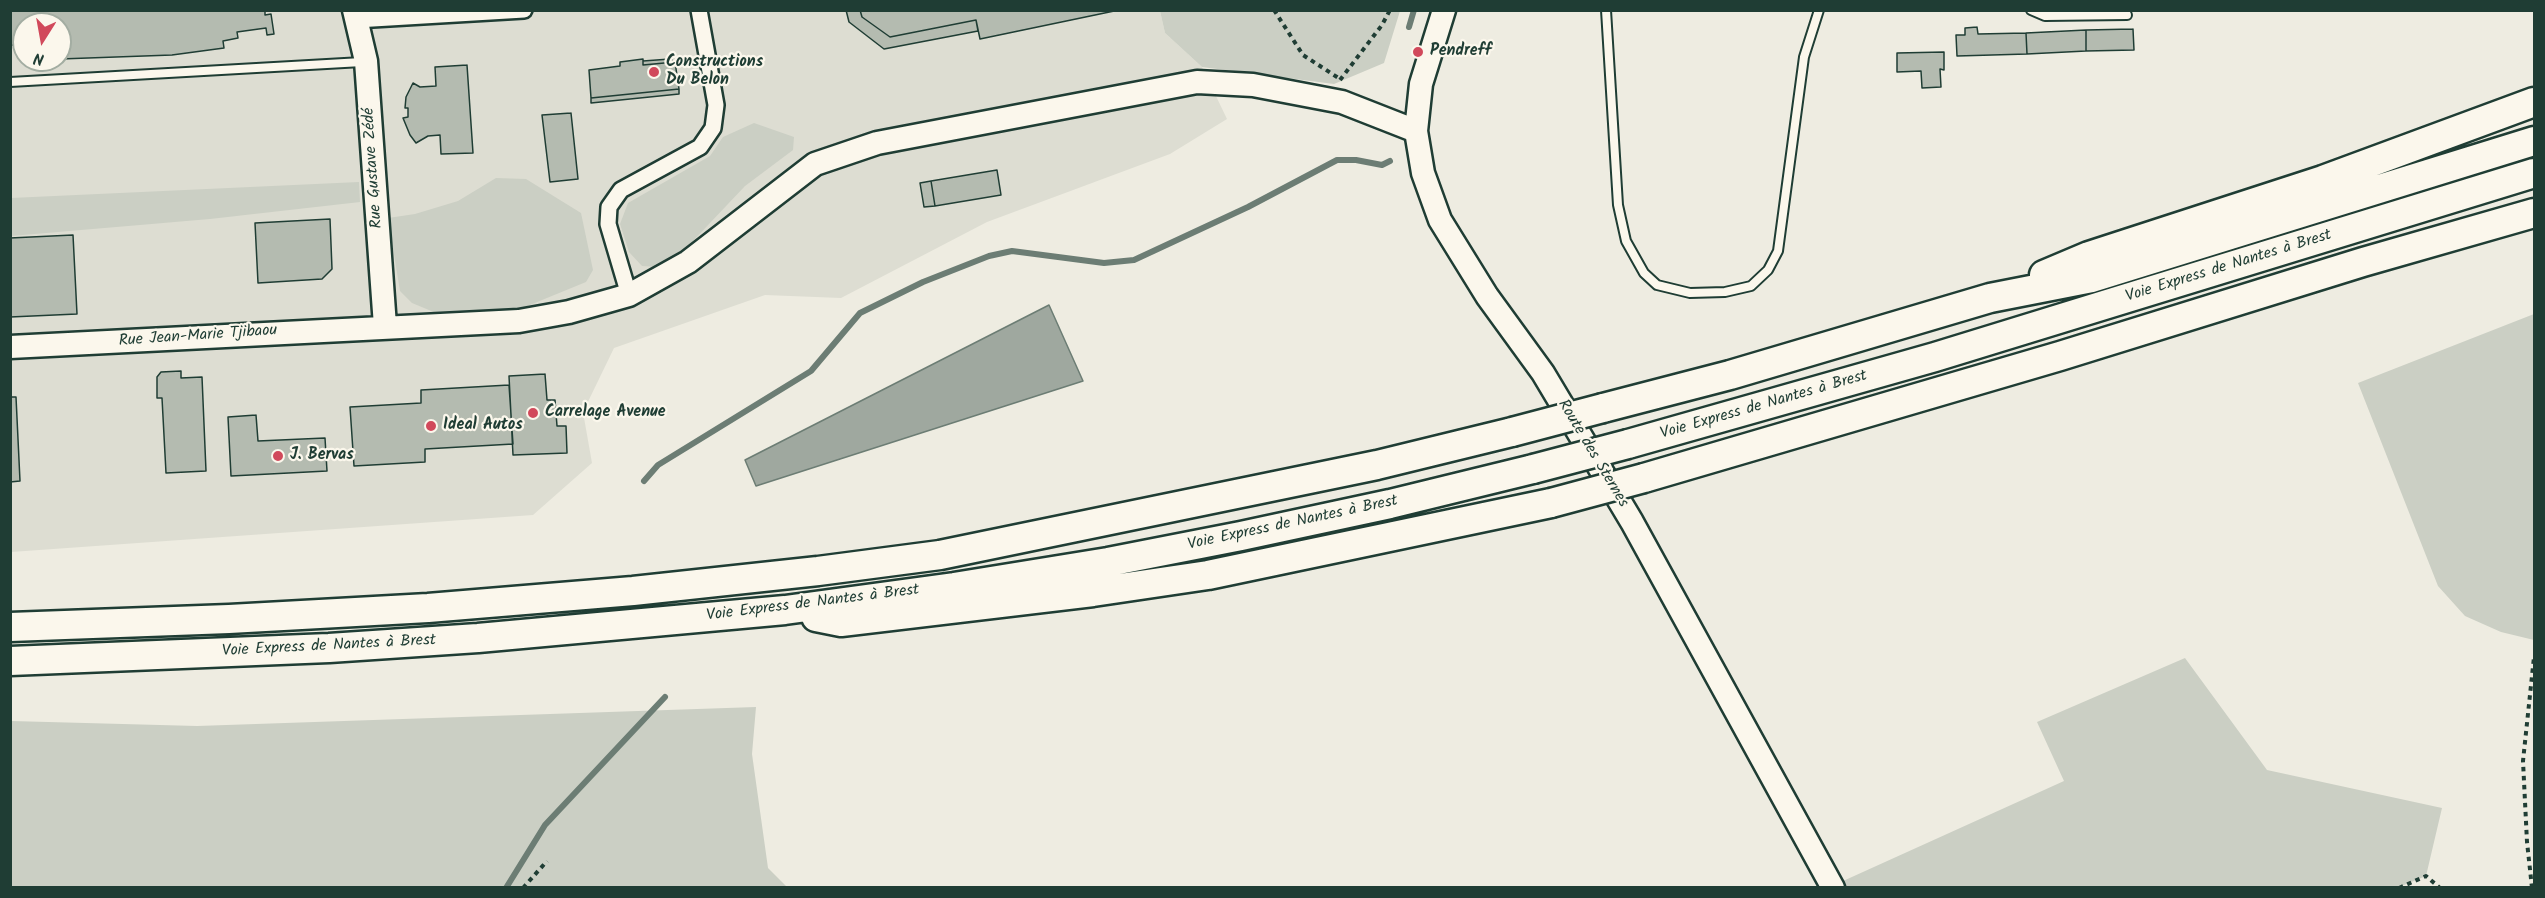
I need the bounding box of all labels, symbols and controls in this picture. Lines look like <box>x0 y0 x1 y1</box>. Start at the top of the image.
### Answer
north arrow <box>12 12 72 72</box>
place label: Pendreff <box>1430 42 1492 62</box>
text: N <box>32 45 46 71</box>
marker: Pendreff <box>1411 45 1425 59</box>
place label: Constructions Du Belon <box>666 53 763 91</box>
marker: Constructions Du Belon <box>647 65 661 79</box>
street label: Rue Gustave Zédé <box>360 107 388 229</box>
street label: Voie Express de Nantes à Brest <box>2124 226 2334 308</box>
street label: Rue Jean-Marie Tjibaou <box>118 322 278 352</box>
street label: Voie Express de Nantes à Brest <box>1658 367 1870 445</box>
street label: Route des Sternes <box>1552 397 1632 511</box>
place label: Carrelage Avenue <box>545 403 666 423</box>
marker: Carrelage Avenue <box>526 406 540 420</box>
place label: Ideal Autos <box>443 416 523 436</box>
marker: Ideal Autos <box>424 419 438 433</box>
place label: J. Bervas <box>290 446 354 466</box>
marker: J. Bervas <box>271 449 285 463</box>
street label: Voie Express de Nantes à Brest <box>1186 492 1400 556</box>
street label: Voie Express de Nantes à Brest <box>705 581 921 627</box>
street label: Voie Express de Nantes à Brest <box>221 632 437 662</box>

